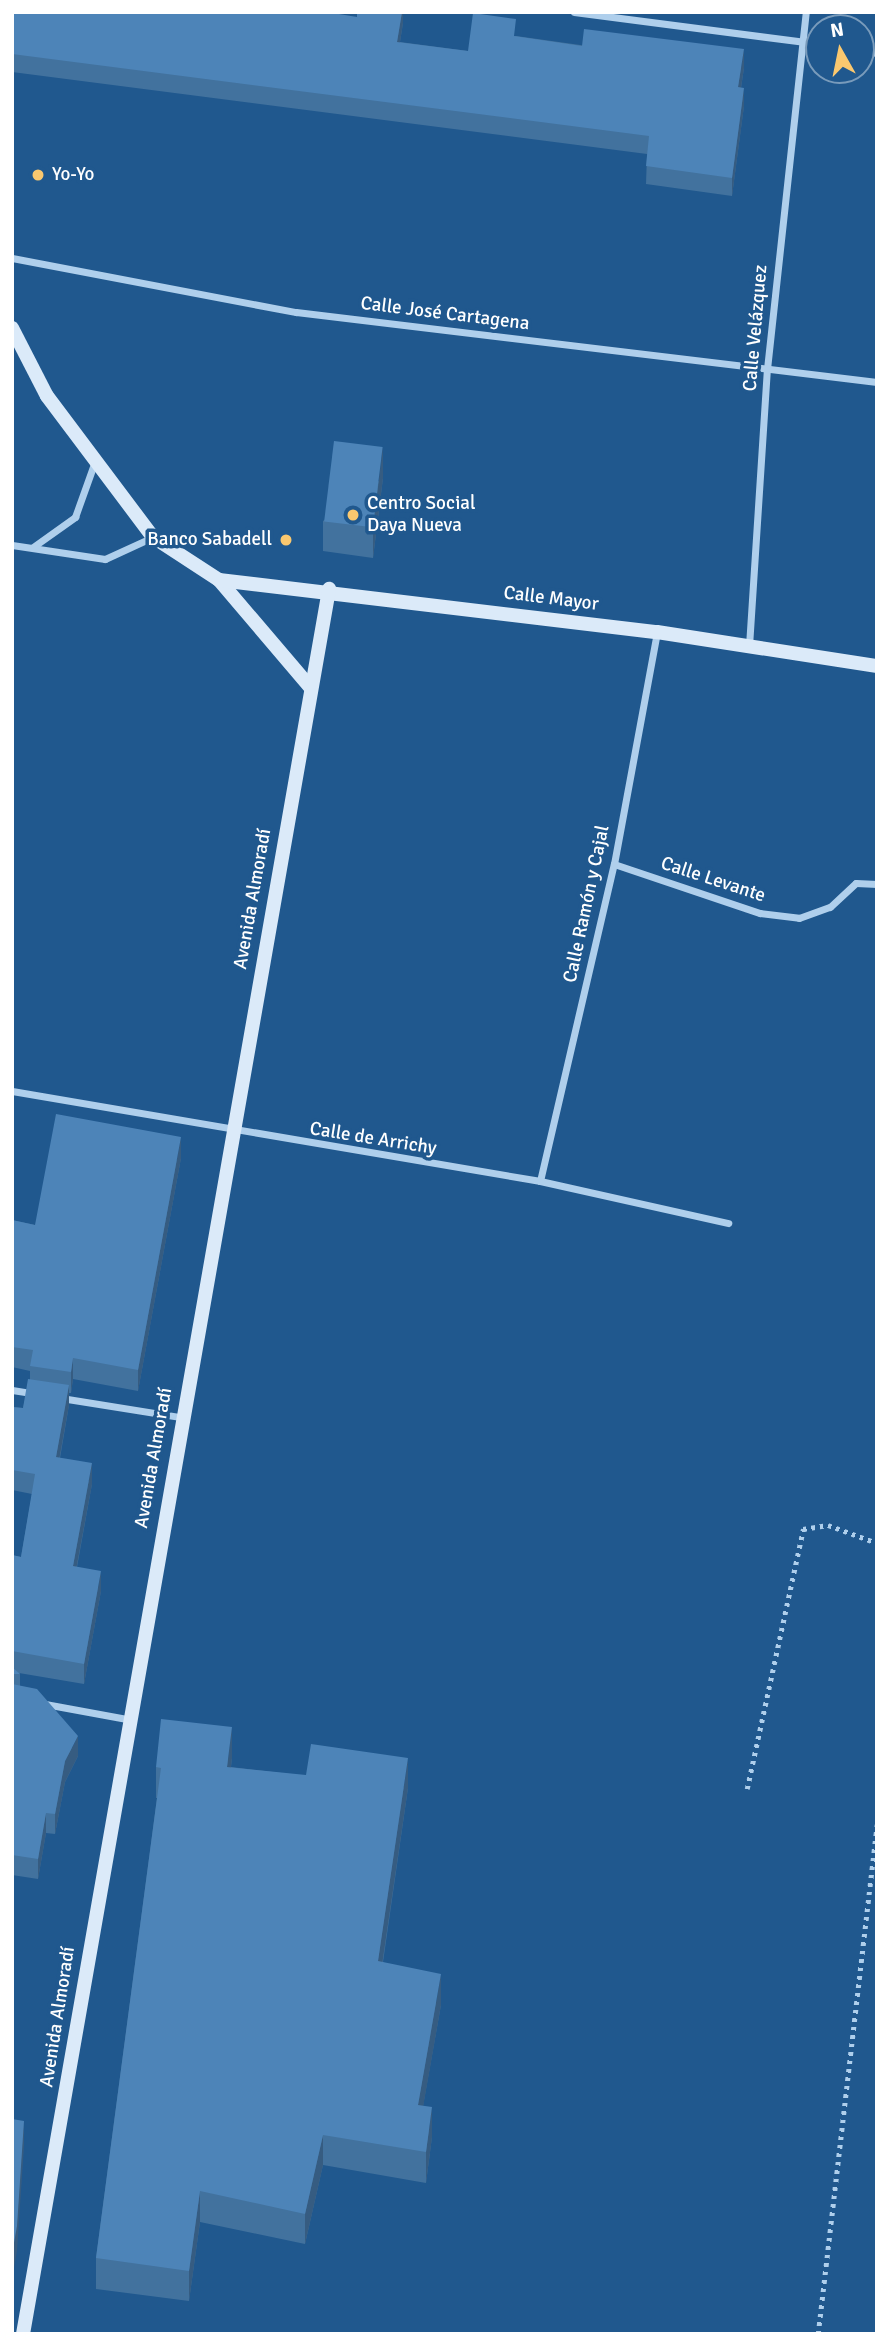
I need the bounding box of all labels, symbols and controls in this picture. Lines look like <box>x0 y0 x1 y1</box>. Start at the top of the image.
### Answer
north arrow <box>805 14 875 84</box>
text: N <box>829 17 845 43</box>
place label: Yo-Yo <box>52 164 94 186</box>
marker: Yo-Yo <box>30 167 46 183</box>
street label: Calle Velázquez <box>739 264 773 392</box>
street label: Calle José Cartagena <box>359 292 531 336</box>
place label: Centro Social Daya Nueva <box>367 493 475 537</box>
marker: Centro Social Daya Nueva <box>345 507 361 523</box>
place label: Banco Sabadell <box>147 529 272 551</box>
marker: Banco Sabadell <box>278 532 294 548</box>
street label: Calle Mayor <box>502 582 600 616</box>
street label: Calle Ramón y Cajal <box>559 823 615 985</box>
street label: Avenida Almoradí <box>229 827 277 971</box>
street label: Calle Levante <box>658 852 768 908</box>
street label: Calle de Arrichy <box>308 1118 438 1160</box>
street label: Avenida Almoradí <box>130 1386 178 1530</box>
street label: Avenida Almoradí <box>36 1945 80 2089</box>

